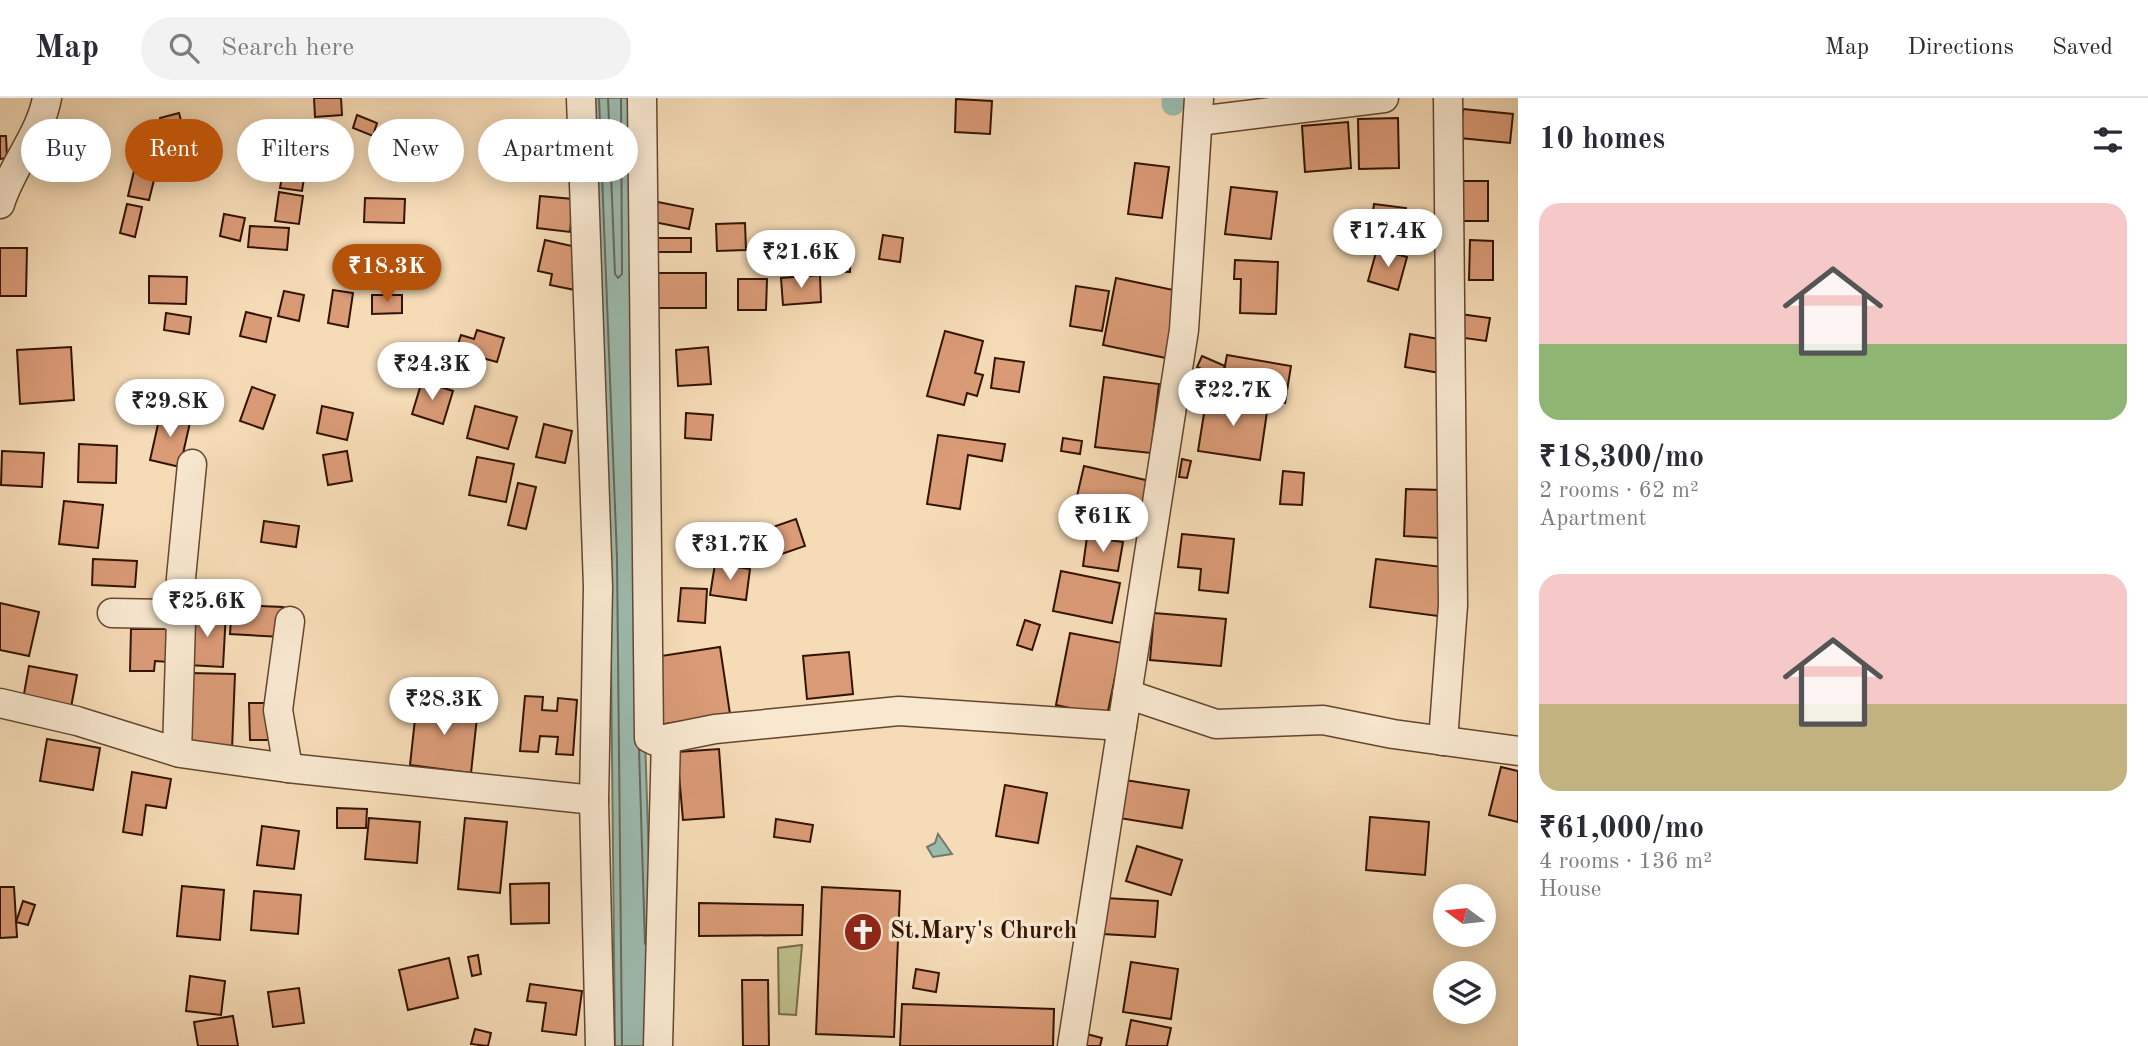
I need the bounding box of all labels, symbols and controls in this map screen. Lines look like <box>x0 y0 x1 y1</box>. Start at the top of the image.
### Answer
search box <box>141 17 631 80</box>
icon: search <box>165 29 203 67</box>
text: Map <box>35 32 99 65</box>
text: Search here <box>221 35 354 61</box>
text: Map <box>1825 36 1869 60</box>
text: Directions <box>1907 36 2014 60</box>
text: Saved <box>2052 36 2113 60</box>
chip: Buy <box>21 119 111 182</box>
chip: Rent <box>125 119 223 182</box>
chip: Filters <box>237 119 354 182</box>
chip: New <box>368 119 464 182</box>
chip: Apartment <box>478 119 638 182</box>
icon: filters <box>2089 121 2127 159</box>
text: 10 homes <box>1539 125 1665 155</box>
pin: ₹17.4K <box>1331 209 1445 269</box>
text: ₹17.4K <box>1349 220 1427 243</box>
pin: ₹21.6K <box>744 230 858 290</box>
text: ₹21.6K <box>762 241 840 264</box>
pin: ₹18.3K <box>330 244 444 304</box>
icon: home <box>1770 248 1896 374</box>
text: ₹18.3K <box>348 255 426 278</box>
pin: ₹24.3K <box>375 342 489 402</box>
text: ₹24.3K <box>393 353 471 376</box>
pin: ₹22.7K <box>1176 368 1290 428</box>
text: ₹22.7K <box>1194 379 1272 402</box>
pin: ₹29.8K <box>113 380 227 439</box>
text: ₹29.8K <box>131 390 209 413</box>
text: ₹18,300/mo <box>1539 443 1704 473</box>
text: 2 rooms · 62 m² <box>1539 479 1699 502</box>
pin: ₹61K <box>1062 494 1144 554</box>
text: ₹61K <box>1074 505 1132 528</box>
text: Apartment <box>1539 507 1647 530</box>
pin: ₹31.7K <box>673 522 787 582</box>
text: ₹31.7K <box>691 533 769 556</box>
pin: ₹25.6K <box>150 580 264 639</box>
text: ₹25.6K <box>168 590 246 613</box>
icon: home <box>1770 619 1896 745</box>
pin: ₹28.3K <box>387 678 501 737</box>
text: ₹28.3K <box>405 688 483 711</box>
text: ₹61,000/mo <box>1539 814 1704 844</box>
text: 4 rooms · 136 m² <box>1539 850 1712 873</box>
text: House <box>1539 878 1601 901</box>
north arrow <box>1433 884 1496 947</box>
map controls <box>1433 884 1496 1024</box>
church icon: St.Mary's Church <box>842 911 884 953</box>
place label: St.Mary's Church <box>890 920 1077 944</box>
button: layers <box>1433 961 1496 1024</box>

